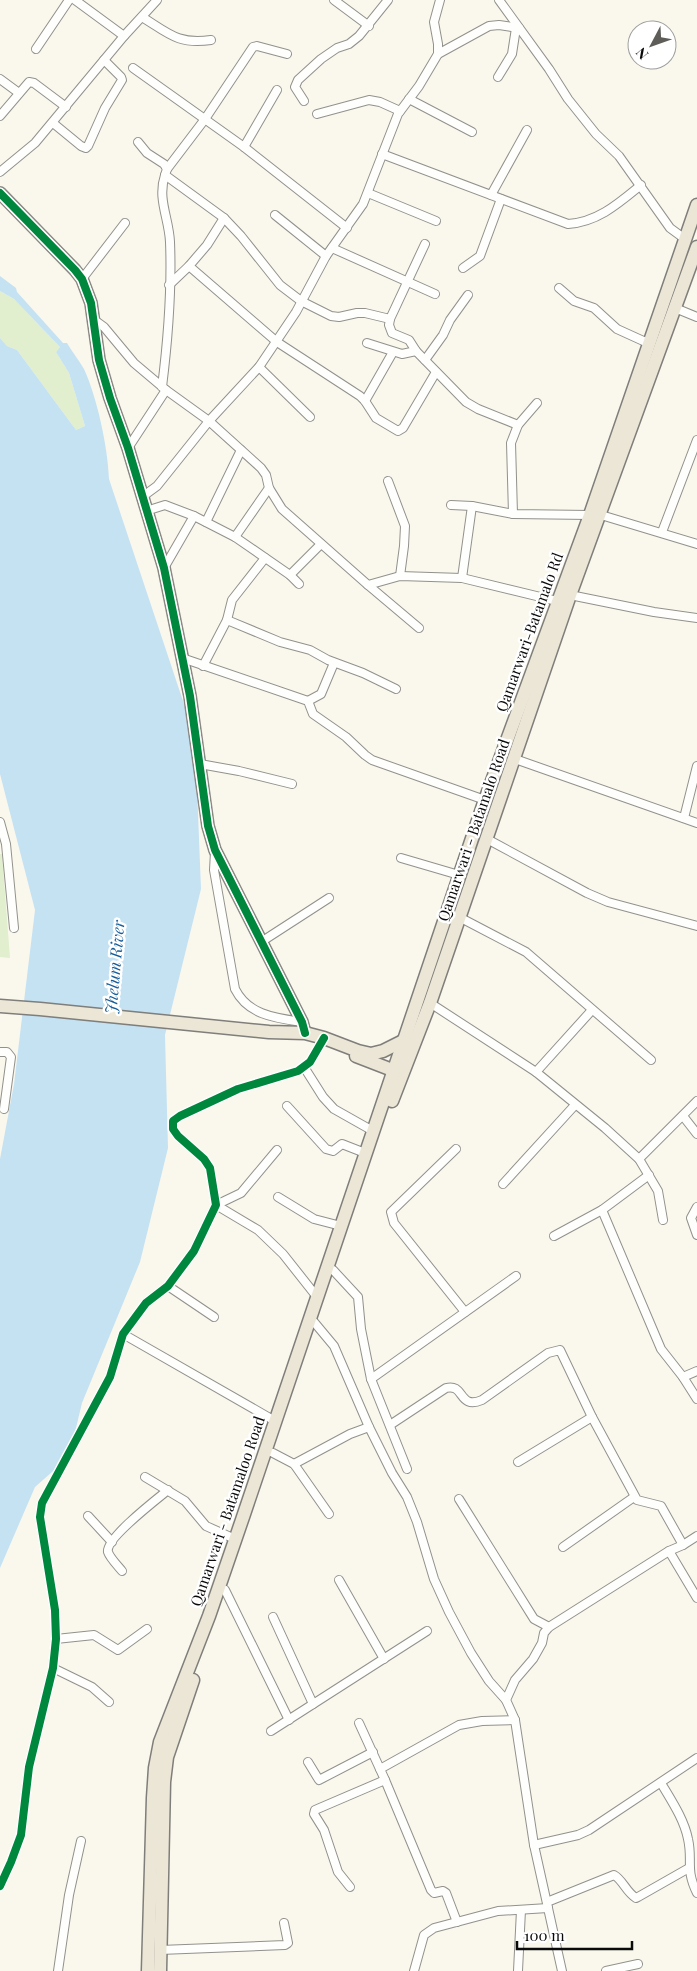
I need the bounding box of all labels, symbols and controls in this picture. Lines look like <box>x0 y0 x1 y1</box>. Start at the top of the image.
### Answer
north arrow <box>627 20 677 70</box>
text: N <box>631 44 652 64</box>
street label: Qamarwari-Batamalo Rd <box>491 549 567 714</box>
street label: Qamarwari - Batamalo Road <box>432 736 514 924</box>
water label: Jhelum River <box>99 918 129 1015</box>
street label: Qamarwari - Batamaloo Road <box>185 1413 269 1609</box>
scale bar <box>517 1918 632 1950</box>
text: 100 m <box>524 1925 565 1945</box>

